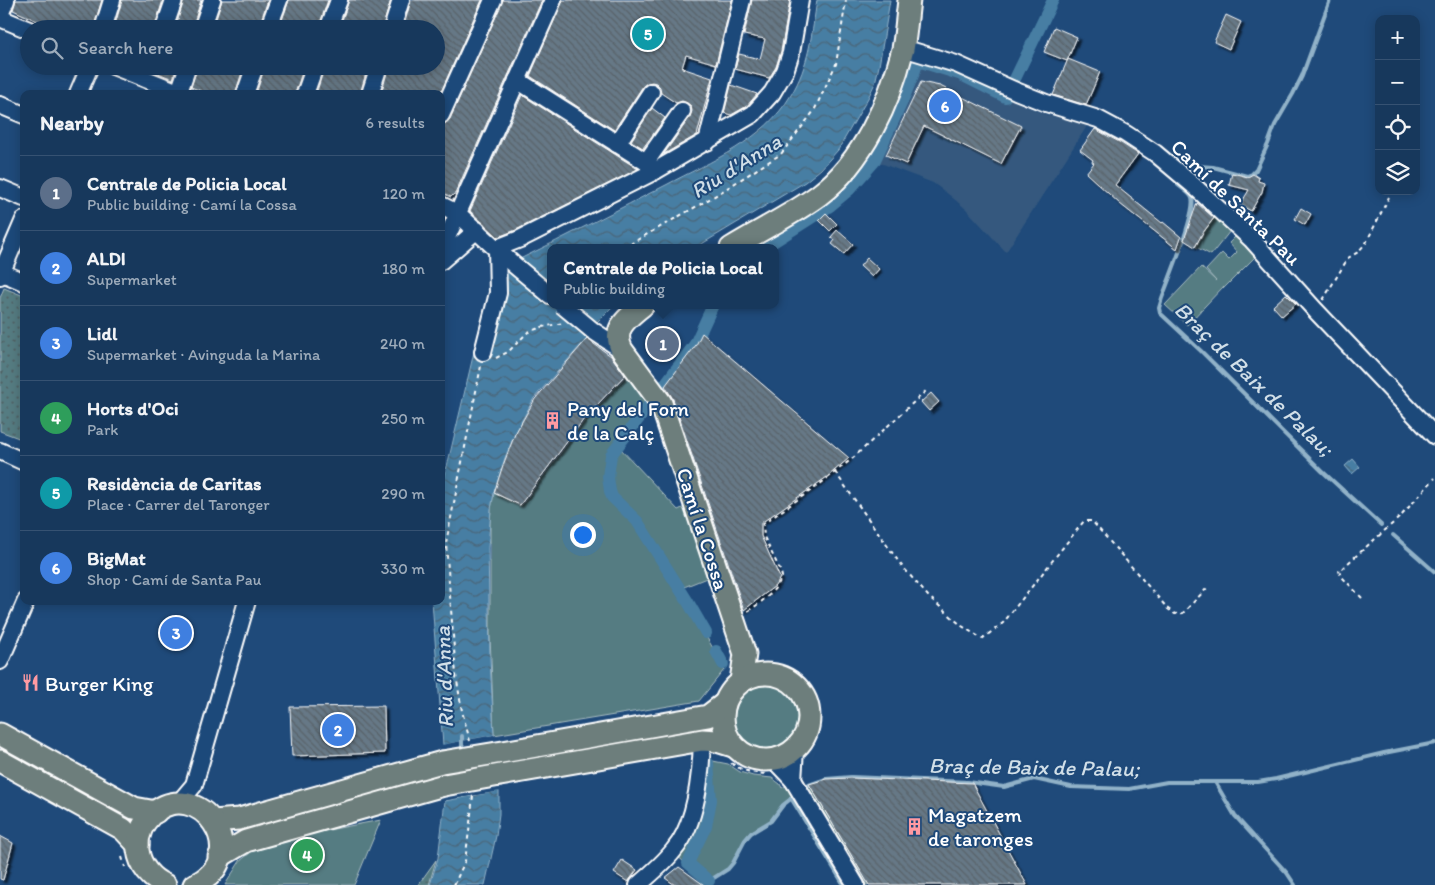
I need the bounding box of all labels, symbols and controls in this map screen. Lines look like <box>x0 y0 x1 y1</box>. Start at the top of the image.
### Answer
pin: 5 <box>632 15 664 53</box>
map controls <box>1375 15 1420 195</box>
button: + <box>1375 15 1420 60</box>
search box <box>20 20 445 75</box>
icon: search <box>38 34 66 62</box>
text: Search here <box>78 36 173 59</box>
button: − <box>1375 60 1420 105</box>
pin: 6 <box>929 87 961 125</box>
button: locate <box>1375 105 1420 150</box>
text: Nearby <box>40 110 104 135</box>
text: 6 results <box>365 113 425 132</box>
water label: Riu d'Anna <box>686 127 787 204</box>
street label: Camí de Santa Pau <box>1166 134 1306 270</box>
button: layers <box>1375 150 1420 195</box>
text: Centrale de Policia Local <box>87 172 287 195</box>
text: 1 <box>52 184 60 203</box>
text: 120 m <box>382 184 425 203</box>
text: Public building · Camí la Cossa <box>87 195 297 214</box>
popup <box>547 244 779 309</box>
text: ALDI <box>87 247 126 270</box>
text: Centrale de Policia Local <box>563 256 763 279</box>
text: 2 <box>52 259 60 278</box>
text: 180 m <box>382 259 425 278</box>
text: Supermarket <box>87 270 177 289</box>
text: Public building <box>563 279 665 298</box>
water label: Braç de Baix de Palau; <box>1169 296 1340 463</box>
text: Lidl <box>87 322 117 345</box>
pin: 1 <box>647 325 679 363</box>
text: 3 <box>52 334 60 353</box>
text: 240 m <box>380 334 425 353</box>
text: Supermarket · Avinguda la Marina <box>87 345 320 364</box>
place label: Pany del Forn de la Calç <box>567 396 689 445</box>
text: Horts d'Oci <box>87 397 179 420</box>
text: 4 <box>51 409 61 428</box>
text: 250 m <box>381 409 425 428</box>
building icon: Pany del Forn de la Calç <box>543 410 563 430</box>
text: Park <box>87 420 118 439</box>
street label: Camí la Cossa <box>671 465 735 593</box>
text: Residència de Caritas <box>87 472 262 495</box>
text: 5 <box>52 484 60 503</box>
text: 290 m <box>381 484 425 503</box>
text: Place · Carrer del Taronger <box>87 495 270 514</box>
your location <box>570 522 596 548</box>
text: BigMat <box>87 547 146 570</box>
text: 6 <box>52 559 60 578</box>
text: 330 m <box>381 559 425 578</box>
text: Shop · Camí de Santa Pau <box>87 570 261 589</box>
pin: 3 <box>160 614 192 652</box>
water label: Riu d'Anna <box>429 625 459 728</box>
place label: Burger King <box>45 671 154 696</box>
restaurant icon: Burger King <box>21 673 41 693</box>
pin: 2 <box>322 711 354 749</box>
water label: Braç de Baix de Palau; <box>928 752 1141 782</box>
place label: Magatzem de taronges <box>928 802 1033 851</box>
building icon: Magatzem de taronges <box>904 816 924 836</box>
pin: 4 <box>291 836 323 874</box>

